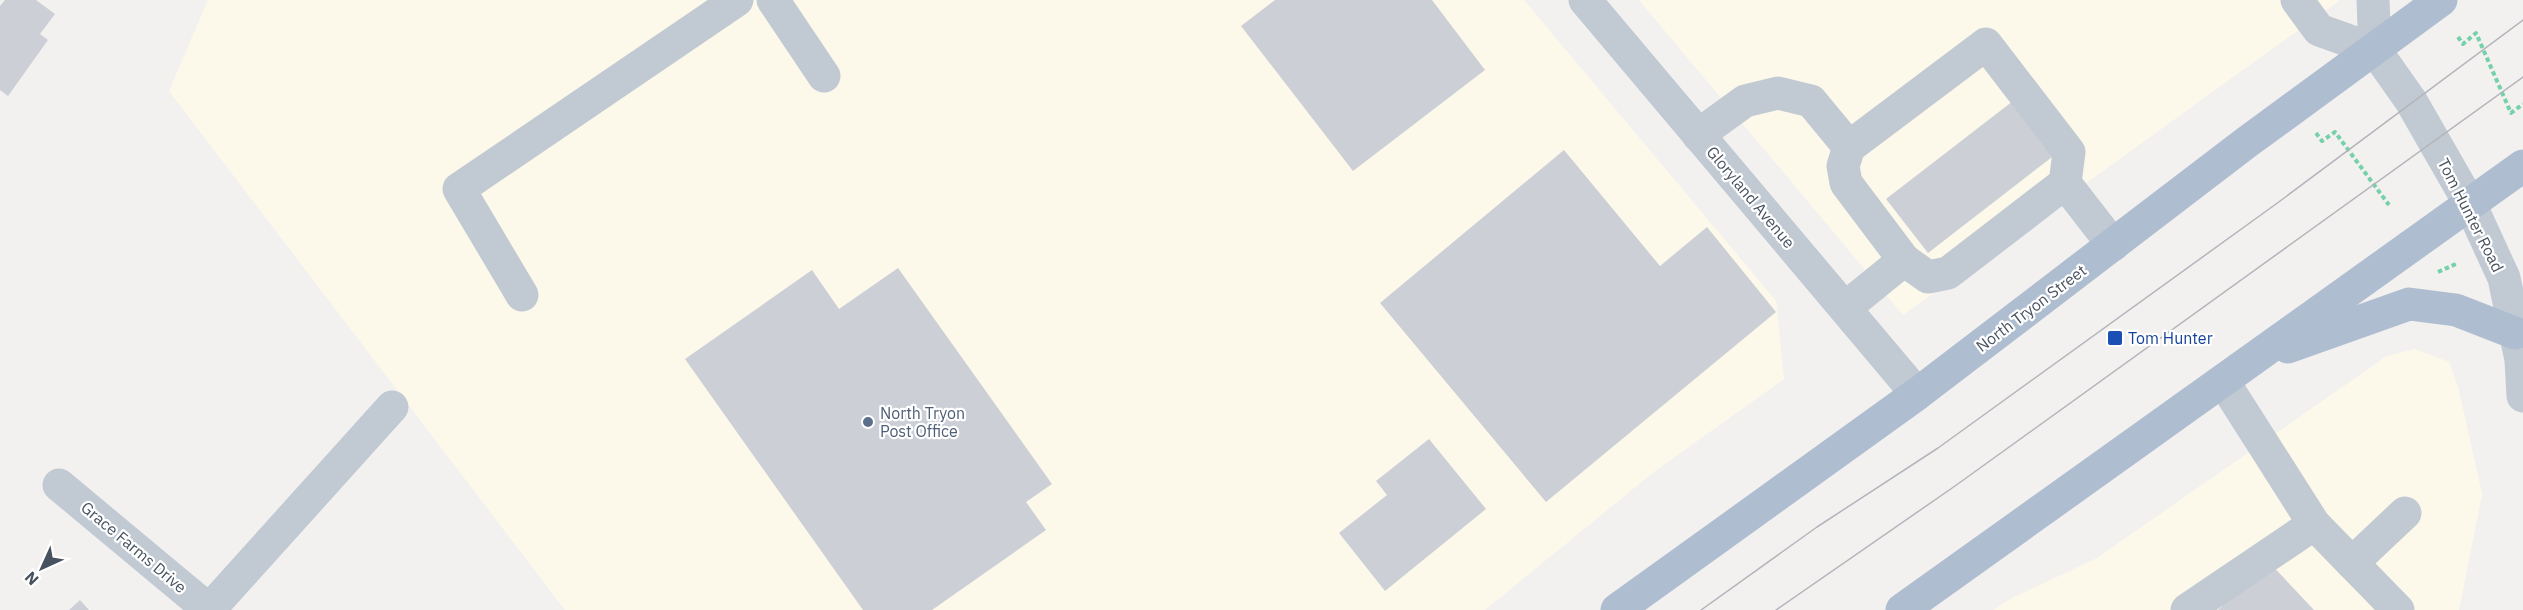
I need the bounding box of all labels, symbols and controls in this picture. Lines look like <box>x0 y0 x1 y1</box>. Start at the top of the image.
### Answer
street label: Gloryland Avenue <box>1703 142 1800 252</box>
street label: Tom Hunter Road <box>2434 155 2508 275</box>
street label: North Tryon Street <box>1972 260 2090 356</box>
place label: Tom Hunter <box>2128 328 2213 348</box>
marker: Tom Hunter <box>2106 329 2124 347</box>
place label: North Tryon Post Office <box>880 403 965 441</box>
marker: North Tryon Post Office <box>861 415 875 429</box>
street label: Grace Farms Drive <box>77 497 191 597</box>
north arrow <box>12 538 72 598</box>
text: N <box>20 567 43 590</box>

